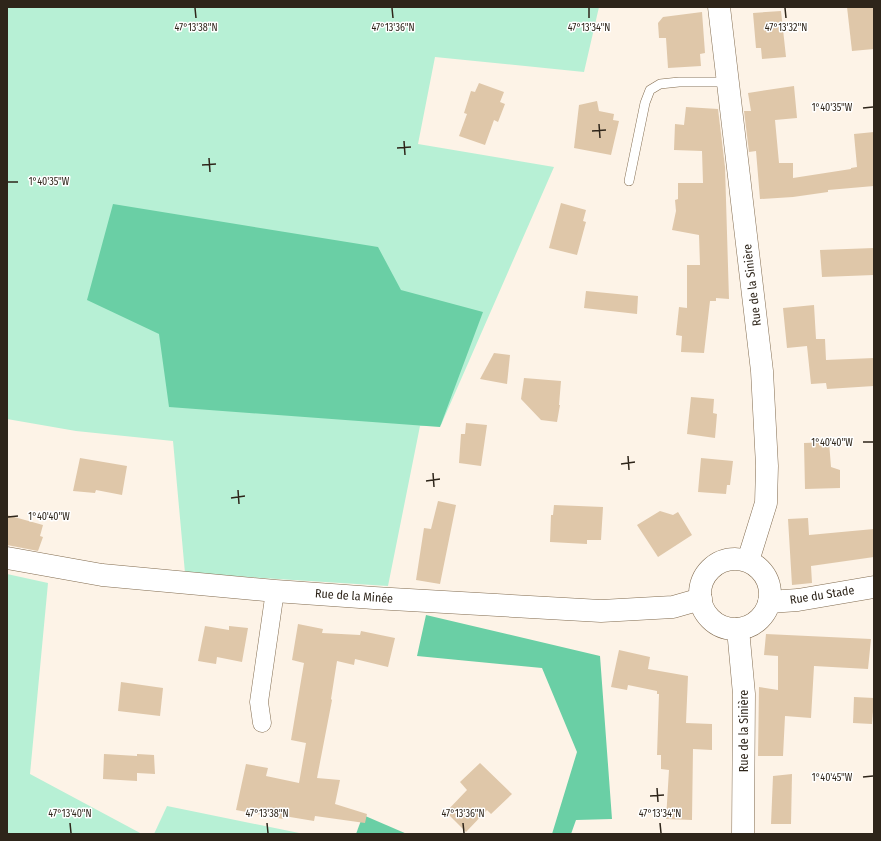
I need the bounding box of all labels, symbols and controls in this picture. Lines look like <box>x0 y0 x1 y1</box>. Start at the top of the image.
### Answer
text: 47°13'38"N <box>174 22 218 34</box>
text: 47°13'36"N <box>371 22 415 34</box>
text: 47°13'34"N <box>568 22 610 34</box>
text: 47°13'32"N <box>765 22 807 34</box>
text: 1°40'35"W <box>812 102 853 114</box>
text: 1°40'35"W <box>29 176 70 188</box>
street label: Rue de la Sinière <box>740 243 764 327</box>
text: 1°40'40"W <box>811 437 853 449</box>
text: 1°40'40"W <box>28 511 70 523</box>
street label: Rue du Stade <box>789 583 855 607</box>
street label: Rue de la Minée <box>314 586 394 606</box>
street label: Rue de la Sinière <box>737 690 751 772</box>
text: 1°40'45"W <box>812 772 853 784</box>
text: 47°13'40"N <box>48 808 92 820</box>
text: 47°13'38"N <box>245 808 289 820</box>
text: 47°13'36"N <box>441 808 485 820</box>
text: 47°13'34"N <box>639 808 681 820</box>

